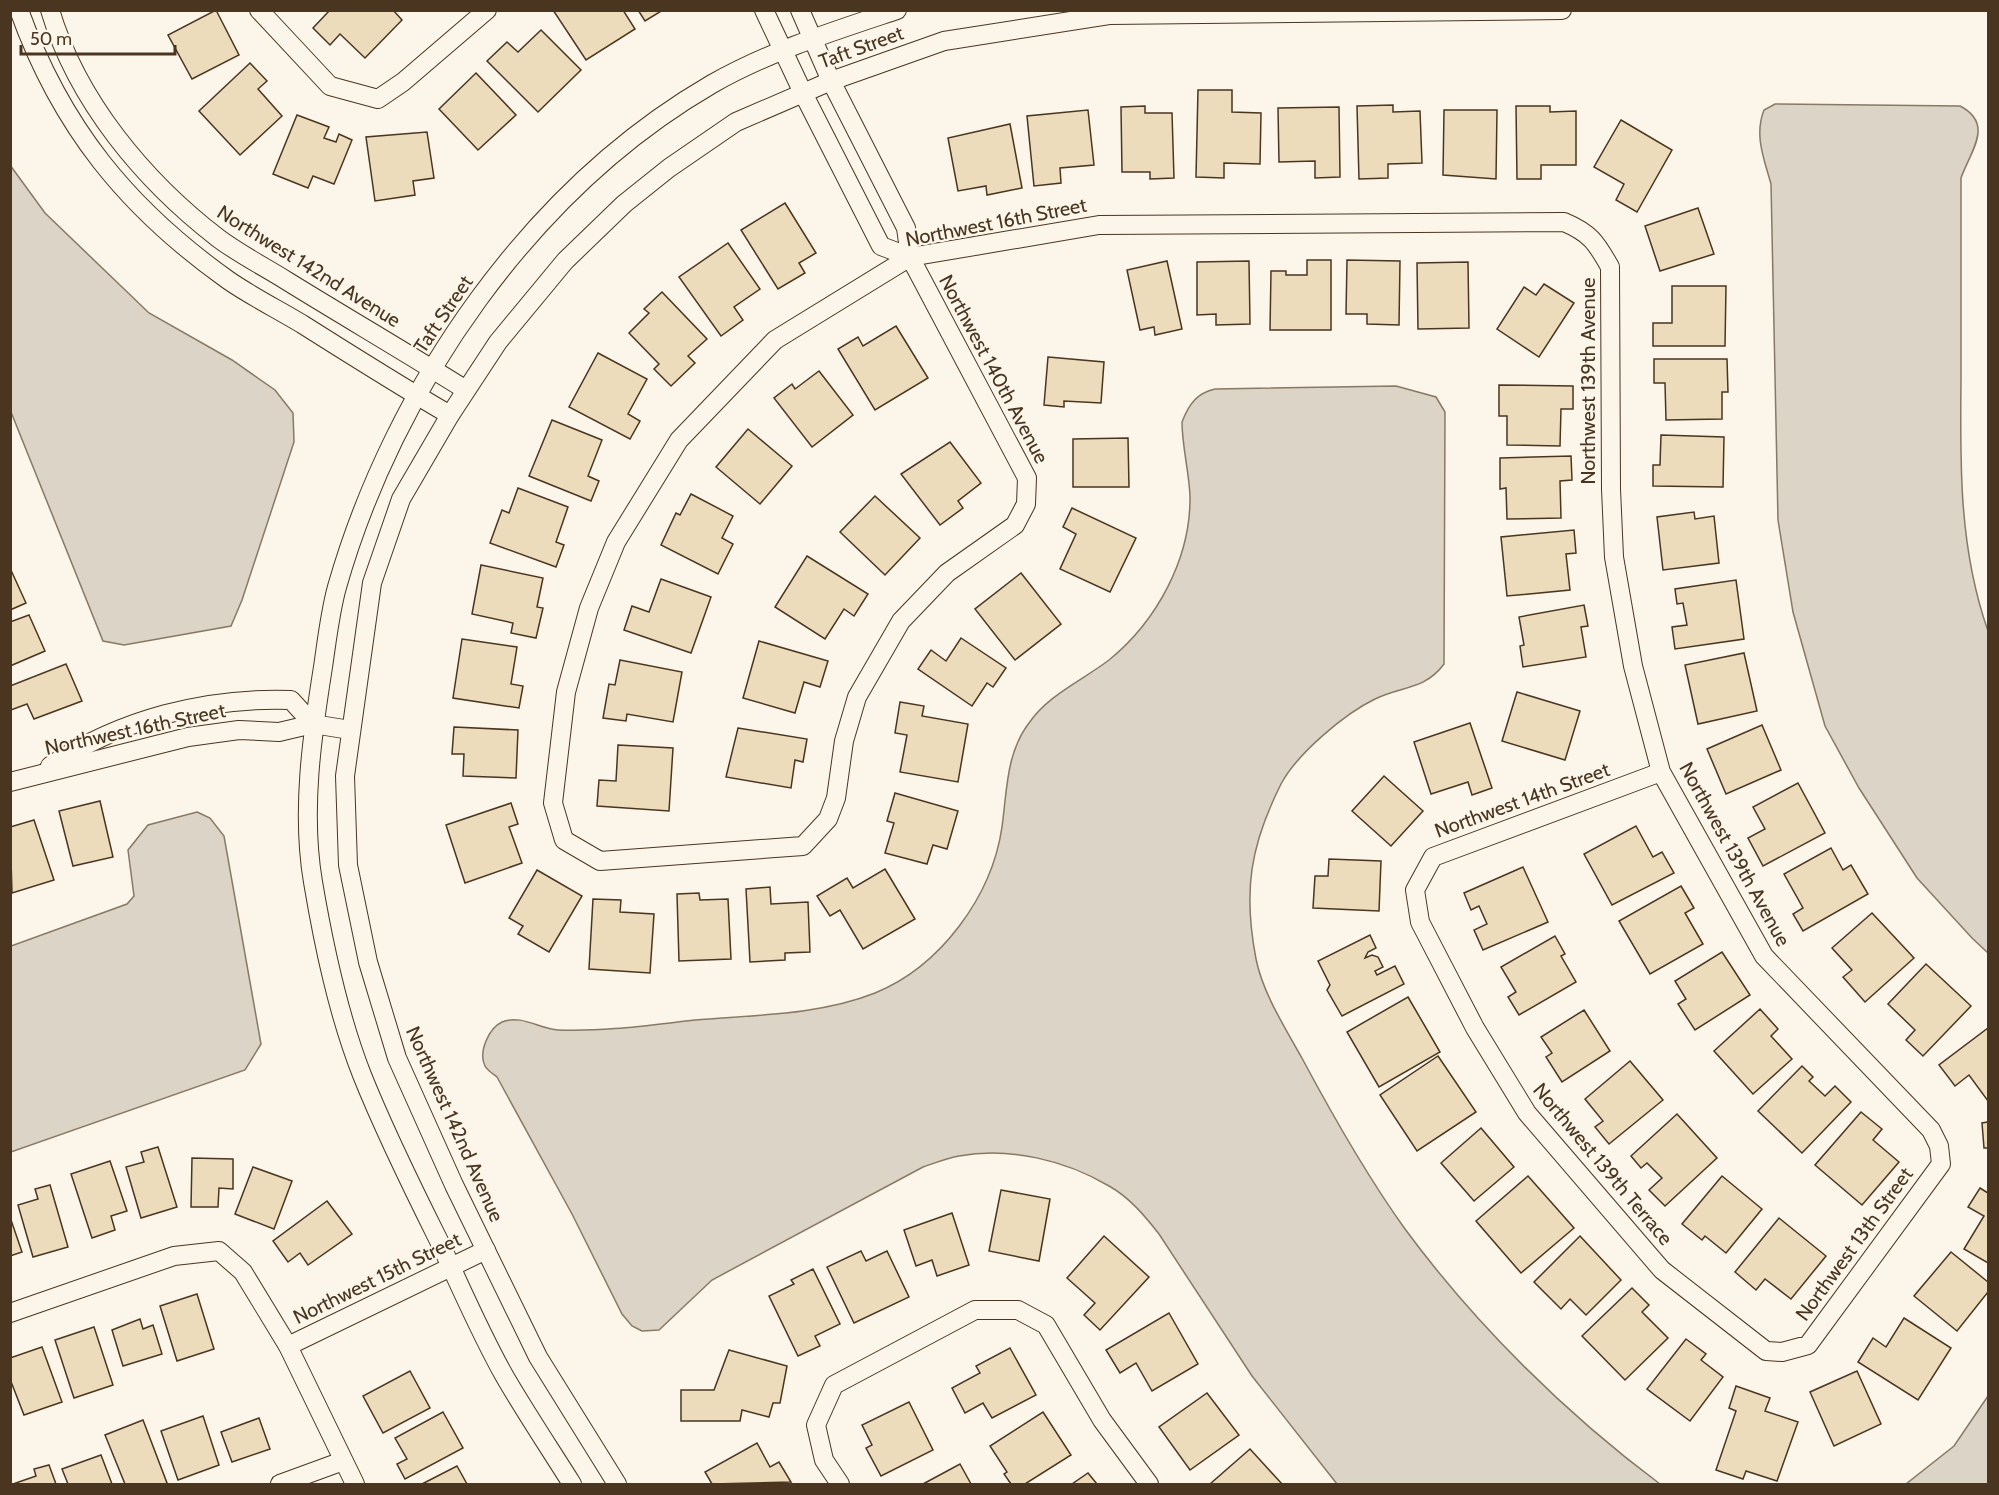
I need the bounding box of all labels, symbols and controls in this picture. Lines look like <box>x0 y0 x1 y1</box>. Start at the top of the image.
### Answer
scale bar <box>21 18 176 56</box>
street label: Taft Street <box>815 21 907 73</box>
text: 50 m <box>30 28 72 50</box>
street label: Northwest 16th Street <box>903 193 1089 251</box>
street label: Northwest 142nd Avenue <box>213 200 405 332</box>
street label: Taft Street <box>408 271 478 357</box>
street label: Northwest 140th Avenue <box>934 271 1054 467</box>
street label: Northwest 139th Avenue <box>1576 278 1600 484</box>
street label: Northwest 16th Street <box>42 698 228 760</box>
street label: Northwest 14th Street <box>1431 757 1613 843</box>
street label: Northwest 139th Avenue <box>1674 758 1796 950</box>
street label: Northwest 142nd Avenue <box>401 1023 509 1225</box>
street label: Northwest 139th Terrace <box>1528 1078 1678 1250</box>
street label: Northwest 13th Street <box>1790 1163 1918 1325</box>
street label: Northwest 15th Street <box>289 1227 465 1329</box>

